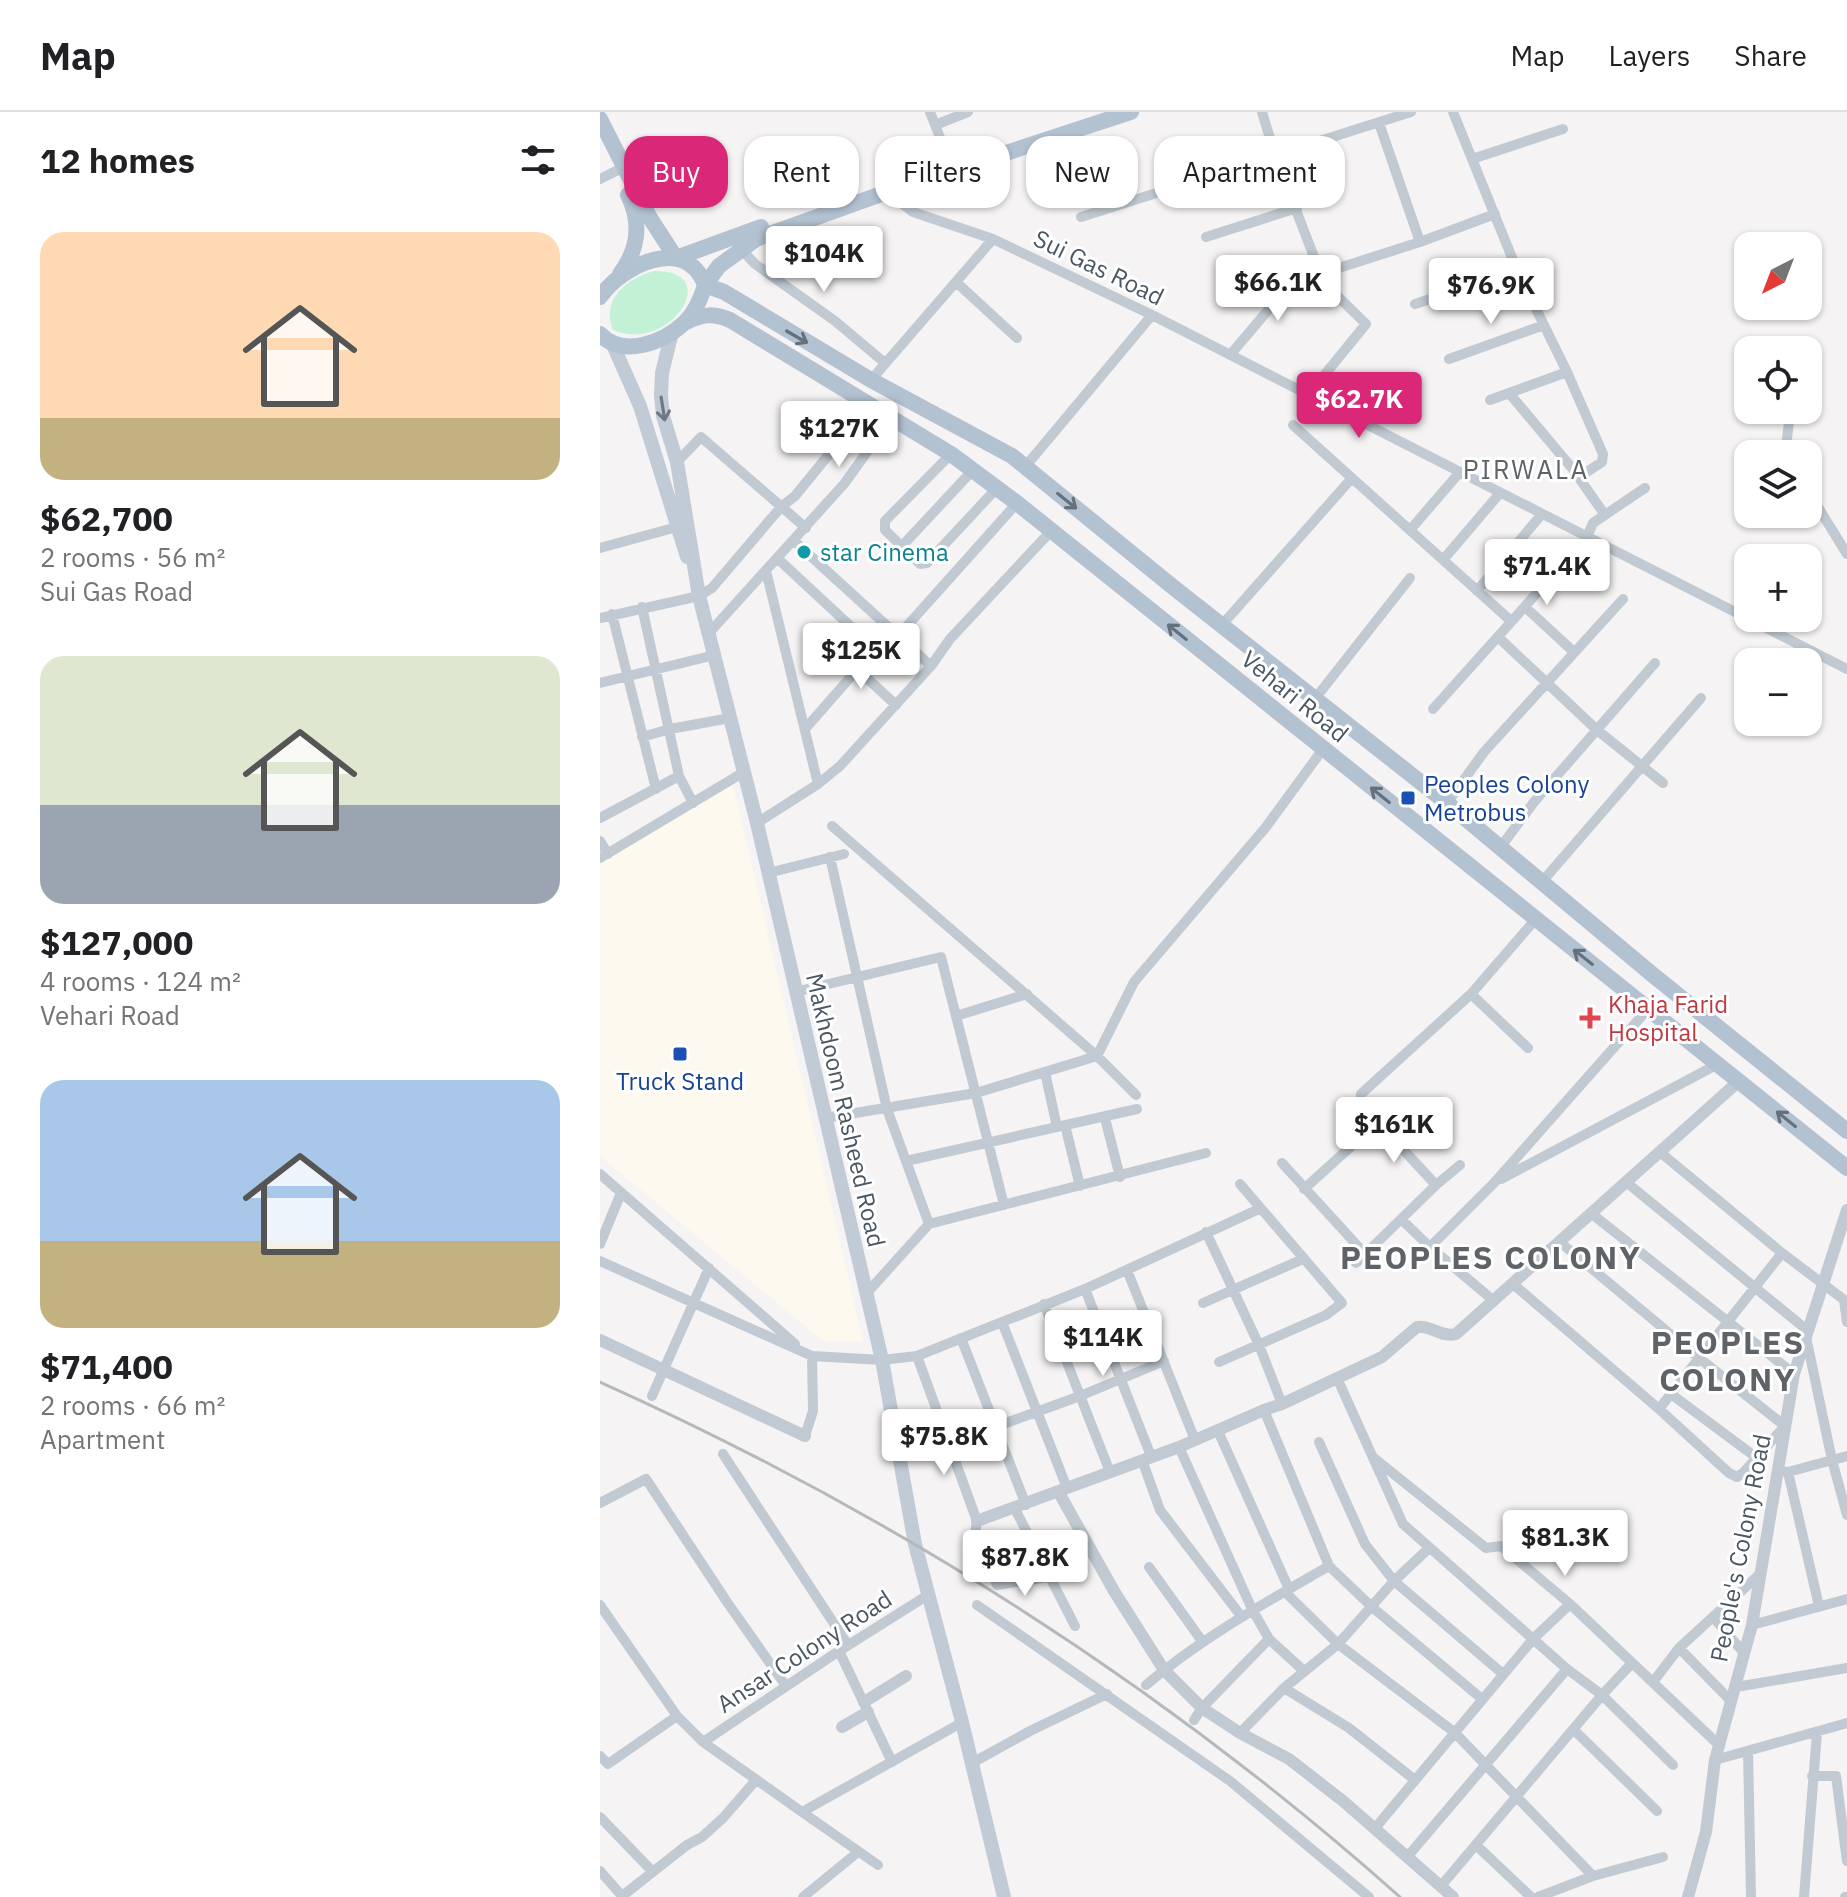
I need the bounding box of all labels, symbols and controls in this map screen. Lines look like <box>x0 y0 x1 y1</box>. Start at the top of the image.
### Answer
text: Map <box>40 31 116 80</box>
text: Map <box>1510 37 1564 74</box>
text: Layers <box>1608 37 1690 74</box>
text: Share <box>1734 37 1807 74</box>
chip: Buy <box>624 136 728 208</box>
chip: Rent <box>744 136 859 208</box>
chip: Filters <box>875 136 1010 208</box>
chip: New <box>1026 136 1138 208</box>
chip: Apartment <box>1154 136 1345 208</box>
text: 12 homes <box>40 138 195 182</box>
icon: filters <box>516 138 560 182</box>
street label: Sui Gas Road <box>1029 222 1169 312</box>
pin: $104K <box>768 226 880 294</box>
north arrow <box>1734 232 1822 320</box>
map controls <box>1734 232 1822 736</box>
text: $104K <box>784 235 864 269</box>
pin: $66.1K <box>1213 255 1343 323</box>
pin: $76.9K <box>1426 258 1556 326</box>
text: $66.1K <box>1234 264 1322 298</box>
text: $76.9K <box>1447 267 1535 301</box>
icon: home <box>228 284 372 428</box>
one-way arrow <box>785 329 808 345</box>
button: locate <box>1734 336 1822 424</box>
pin: $62.7K <box>1294 372 1424 440</box>
text: $62.7K <box>1315 381 1403 415</box>
one-way arrow <box>656 396 671 421</box>
pin: $127K <box>783 401 895 469</box>
text: $127K <box>799 410 879 444</box>
button: layers <box>1734 440 1822 528</box>
district label: PIRWALA <box>1463 452 1589 486</box>
one-way arrow <box>1056 492 1076 510</box>
text: $62,700 <box>40 496 173 540</box>
place label: star Cinema <box>820 536 949 568</box>
pin: $71.4K <box>1482 539 1612 607</box>
text: 2 rooms · 56 m² <box>40 540 225 574</box>
marker: star Cinema <box>795 543 813 561</box>
button: + <box>1734 544 1822 632</box>
text: $71.4K <box>1503 548 1591 582</box>
text: Sui Gas Road <box>40 574 193 608</box>
pin: $125K <box>805 623 917 691</box>
one-way arrow <box>1167 623 1188 641</box>
text: $125K <box>821 632 901 666</box>
street label: Vehari Road <box>1235 643 1355 749</box>
button: − <box>1734 648 1822 736</box>
icon: home <box>228 708 372 852</box>
place label: Peoples Colony Metrobus <box>1424 768 1589 828</box>
one-way arrow <box>1370 786 1391 803</box>
marker: Peoples Colony Metrobus <box>1399 789 1417 807</box>
text: $127,000 <box>40 920 193 964</box>
one-way arrow <box>1573 948 1594 966</box>
text: 4 rooms · 124 m² <box>40 964 241 998</box>
street label: Makhdoom Rasheed Road <box>799 970 893 1250</box>
place label: Khaja Farid Hospital <box>1608 988 1728 1048</box>
text: Vehari Road <box>40 998 180 1032</box>
marker: Khaja Farid Hospital <box>1579 1007 1601 1029</box>
marker: Truck Stand <box>671 1045 689 1063</box>
place label: Truck Stand <box>616 1065 744 1097</box>
pin: $161K <box>1338 1097 1450 1165</box>
text: $161K <box>1354 1106 1434 1140</box>
one-way arrow <box>1776 1111 1797 1128</box>
icon: home <box>228 1132 372 1276</box>
district label: PEOPLES COLONY <box>1340 1236 1642 1278</box>
pin: $114K <box>1047 1310 1159 1378</box>
text: $114K <box>1063 1319 1143 1353</box>
district label: PEOPLES COLONY <box>1651 1321 1805 1400</box>
text: $71,400 <box>40 1344 173 1388</box>
text: 2 rooms · 66 m² <box>40 1388 225 1422</box>
pin: $75.8K <box>879 1409 1009 1477</box>
text: $75.8K <box>900 1418 988 1452</box>
text: Apartment <box>40 1422 165 1456</box>
street label: People's Colony Road <box>1702 1431 1778 1665</box>
pin: $81.3K <box>1500 1510 1630 1578</box>
text: $81.3K <box>1521 1519 1609 1553</box>
pin: $87.8K <box>960 1530 1090 1598</box>
text: $87.8K <box>981 1539 1069 1573</box>
street label: Ansar Colony Road <box>710 1582 898 1720</box>

